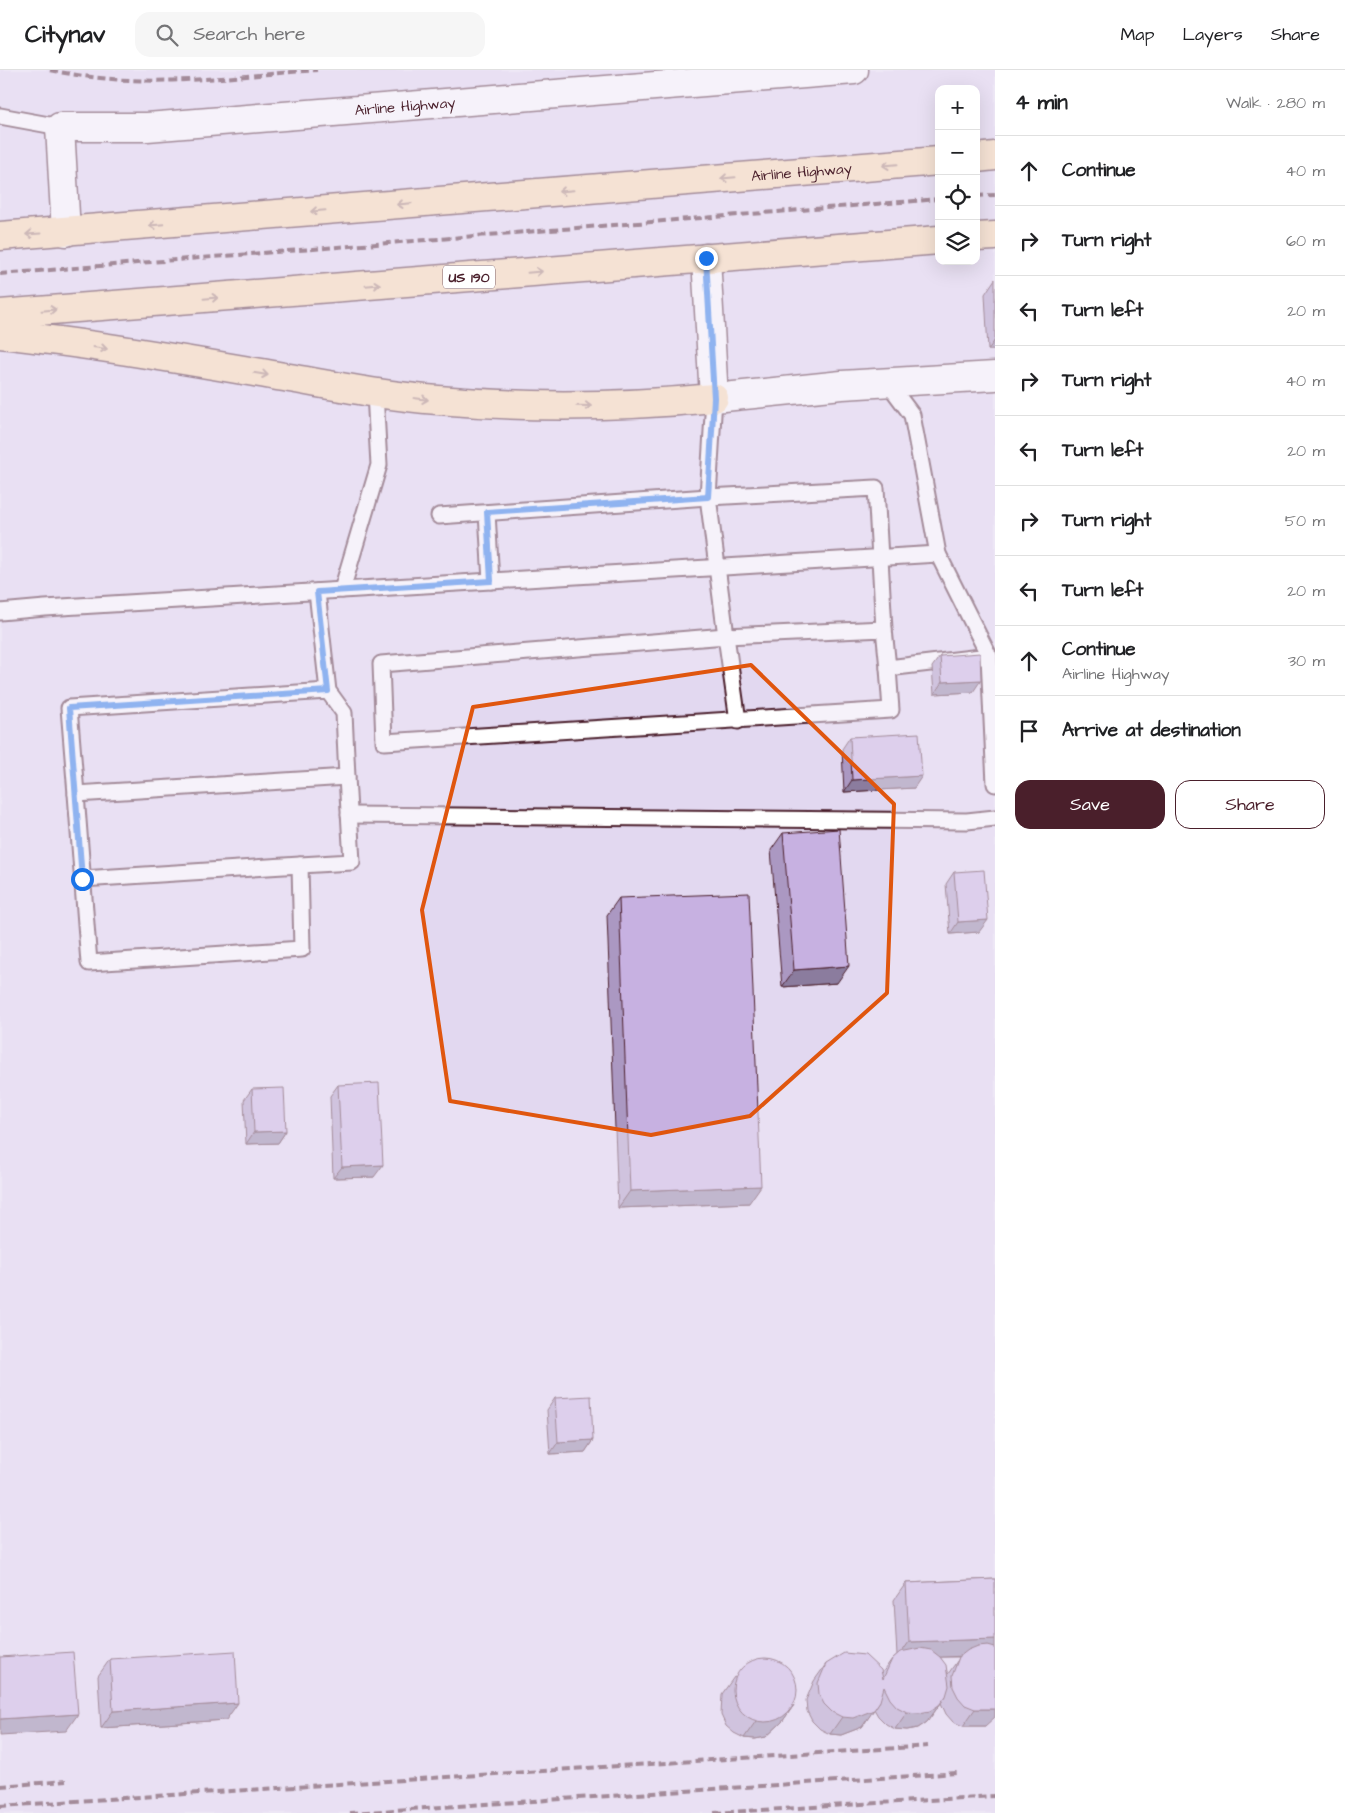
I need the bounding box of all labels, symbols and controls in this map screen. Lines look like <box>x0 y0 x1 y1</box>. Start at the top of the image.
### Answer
search box <box>135 12 485 57</box>
text: Citynav <box>25 18 105 52</box>
icon: search <box>153 21 181 49</box>
text: Search here <box>193 21 305 48</box>
text: Map <box>1120 22 1154 47</box>
text: Layers <box>1182 22 1243 47</box>
text: Share <box>1271 22 1320 47</box>
map controls <box>935 85 980 265</box>
button: + <box>935 85 980 130</box>
text: 4 min <box>1015 88 1068 117</box>
street label: Airline Highway <box>354 92 456 121</box>
text: Walk · 280 m <box>1226 92 1325 114</box>
button: − <box>935 130 980 175</box>
icon: ahead <box>1015 157 1043 185</box>
text: Continue <box>1062 157 1136 184</box>
street label: Airline Highway <box>750 158 853 187</box>
one-way arrow <box>882 160 898 170</box>
text: 40 m <box>1285 160 1325 182</box>
one-way arrow <box>720 173 736 183</box>
button: locate <box>935 175 980 220</box>
one-way arrow <box>559 187 575 196</box>
one-way arrow <box>397 200 413 209</box>
one-way arrow <box>310 207 326 216</box>
one-way arrow <box>148 220 164 229</box>
button: layers <box>935 220 980 265</box>
icon: right <box>1015 227 1043 255</box>
text: Turn right <box>1062 227 1151 254</box>
one-way arrow <box>25 230 41 239</box>
text: 60 m <box>1286 230 1325 252</box>
route end <box>695 247 718 270</box>
road number: US 190 <box>443 266 495 288</box>
one-way arrow <box>526 267 542 277</box>
one-way arrow <box>364 280 380 289</box>
one-way arrow <box>202 293 218 302</box>
icon: left <box>1015 297 1043 325</box>
text: Turn left <box>1062 297 1143 324</box>
text: 20 m <box>1287 300 1325 322</box>
one-way arrow <box>40 306 56 315</box>
one-way arrow <box>92 343 108 353</box>
icon: right <box>1015 367 1043 395</box>
text: Turn right <box>1062 367 1151 394</box>
one-way arrow <box>252 369 268 379</box>
text: 40 m <box>1285 370 1325 392</box>
one-way arrow <box>413 394 429 404</box>
one-way arrow <box>575 401 591 411</box>
icon: left <box>1015 437 1043 465</box>
text: Turn left <box>1062 437 1143 464</box>
text: 20 m <box>1287 440 1325 462</box>
icon: right <box>1015 507 1043 535</box>
text: Turn right <box>1062 507 1151 534</box>
text: 50 m <box>1285 510 1325 532</box>
icon: left <box>1015 577 1043 605</box>
text: Turn left <box>1062 577 1143 604</box>
text: 20 m <box>1287 580 1325 602</box>
text: Continue <box>1062 636 1136 663</box>
icon: ahead <box>1015 647 1043 675</box>
text: 30 m <box>1288 650 1325 672</box>
text: Airline Highway <box>1062 663 1170 685</box>
icon: arrive <box>1015 717 1043 745</box>
text: Arrive at destination <box>1062 717 1241 744</box>
button: Save <box>1015 780 1165 829</box>
button: Share <box>1175 780 1325 829</box>
route start <box>71 868 94 891</box>

